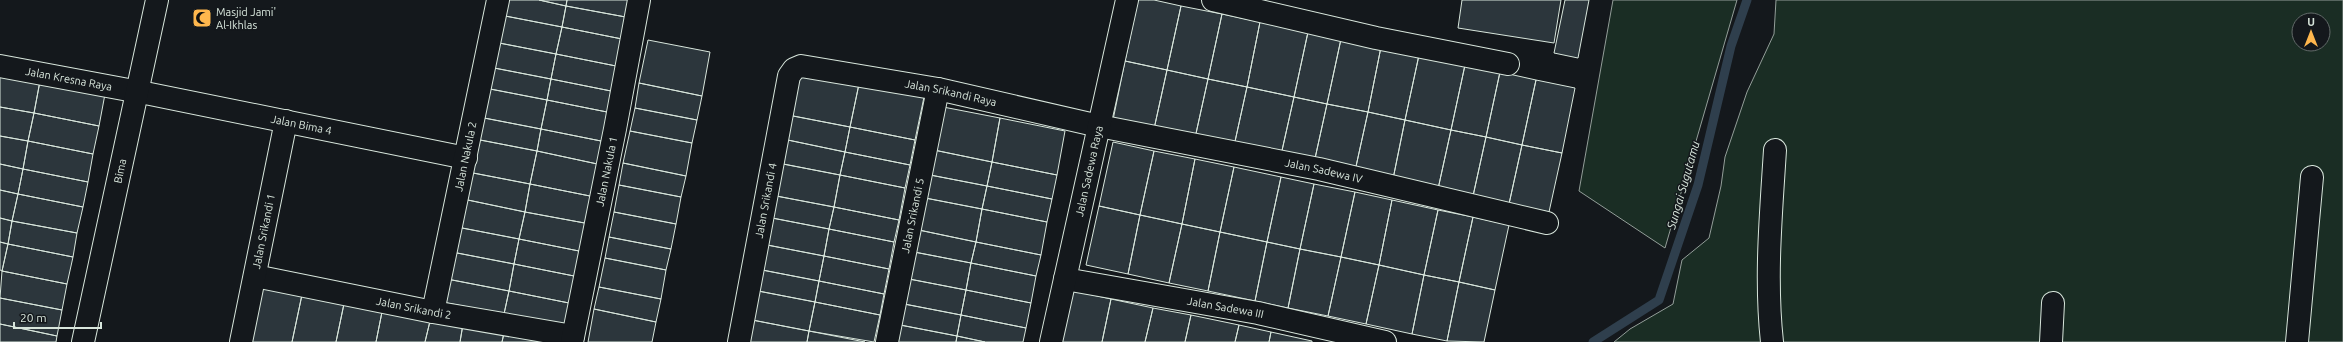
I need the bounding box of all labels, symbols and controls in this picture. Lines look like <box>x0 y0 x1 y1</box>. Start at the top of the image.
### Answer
place label: Masjid Jami' Al-Ikhlas <box>216 6 276 31</box>
mosque icon: Masjid Jami' Al-Ikhlas <box>191 7 213 29</box>
north arrow <box>2291 12 2331 52</box>
text: U <box>2307 16 2315 28</box>
street label: Jalan Kresna Raya <box>24 65 113 93</box>
street label: Jalan Srikandi Raya <box>904 78 998 108</box>
street label: Jalan Bima 4 <box>270 113 333 137</box>
street label: Jalan Nakula 2 <box>452 120 479 192</box>
street label: Jalan Sadewa Raya <box>1073 125 1105 218</box>
street label: Jalan Nakula 1 <box>594 135 619 207</box>
water label: Sungai Sugutamu <box>1664 139 1702 232</box>
street label: Jalan Sadewa IV <box>1284 156 1364 185</box>
street label: Bima <box>112 158 129 184</box>
street label: Jalan Srikandi 4 <box>753 162 779 239</box>
street label: Jalan Srikandi 5 <box>899 177 926 254</box>
street label: Jalan Srikandi 1 <box>250 193 277 270</box>
street label: Jalan Srikandi 2 <box>375 295 452 321</box>
street label: Jalan Sadewa III <box>1186 295 1265 320</box>
scale bar <box>14 304 101 330</box>
text: 20 m <box>20 311 47 324</box>

